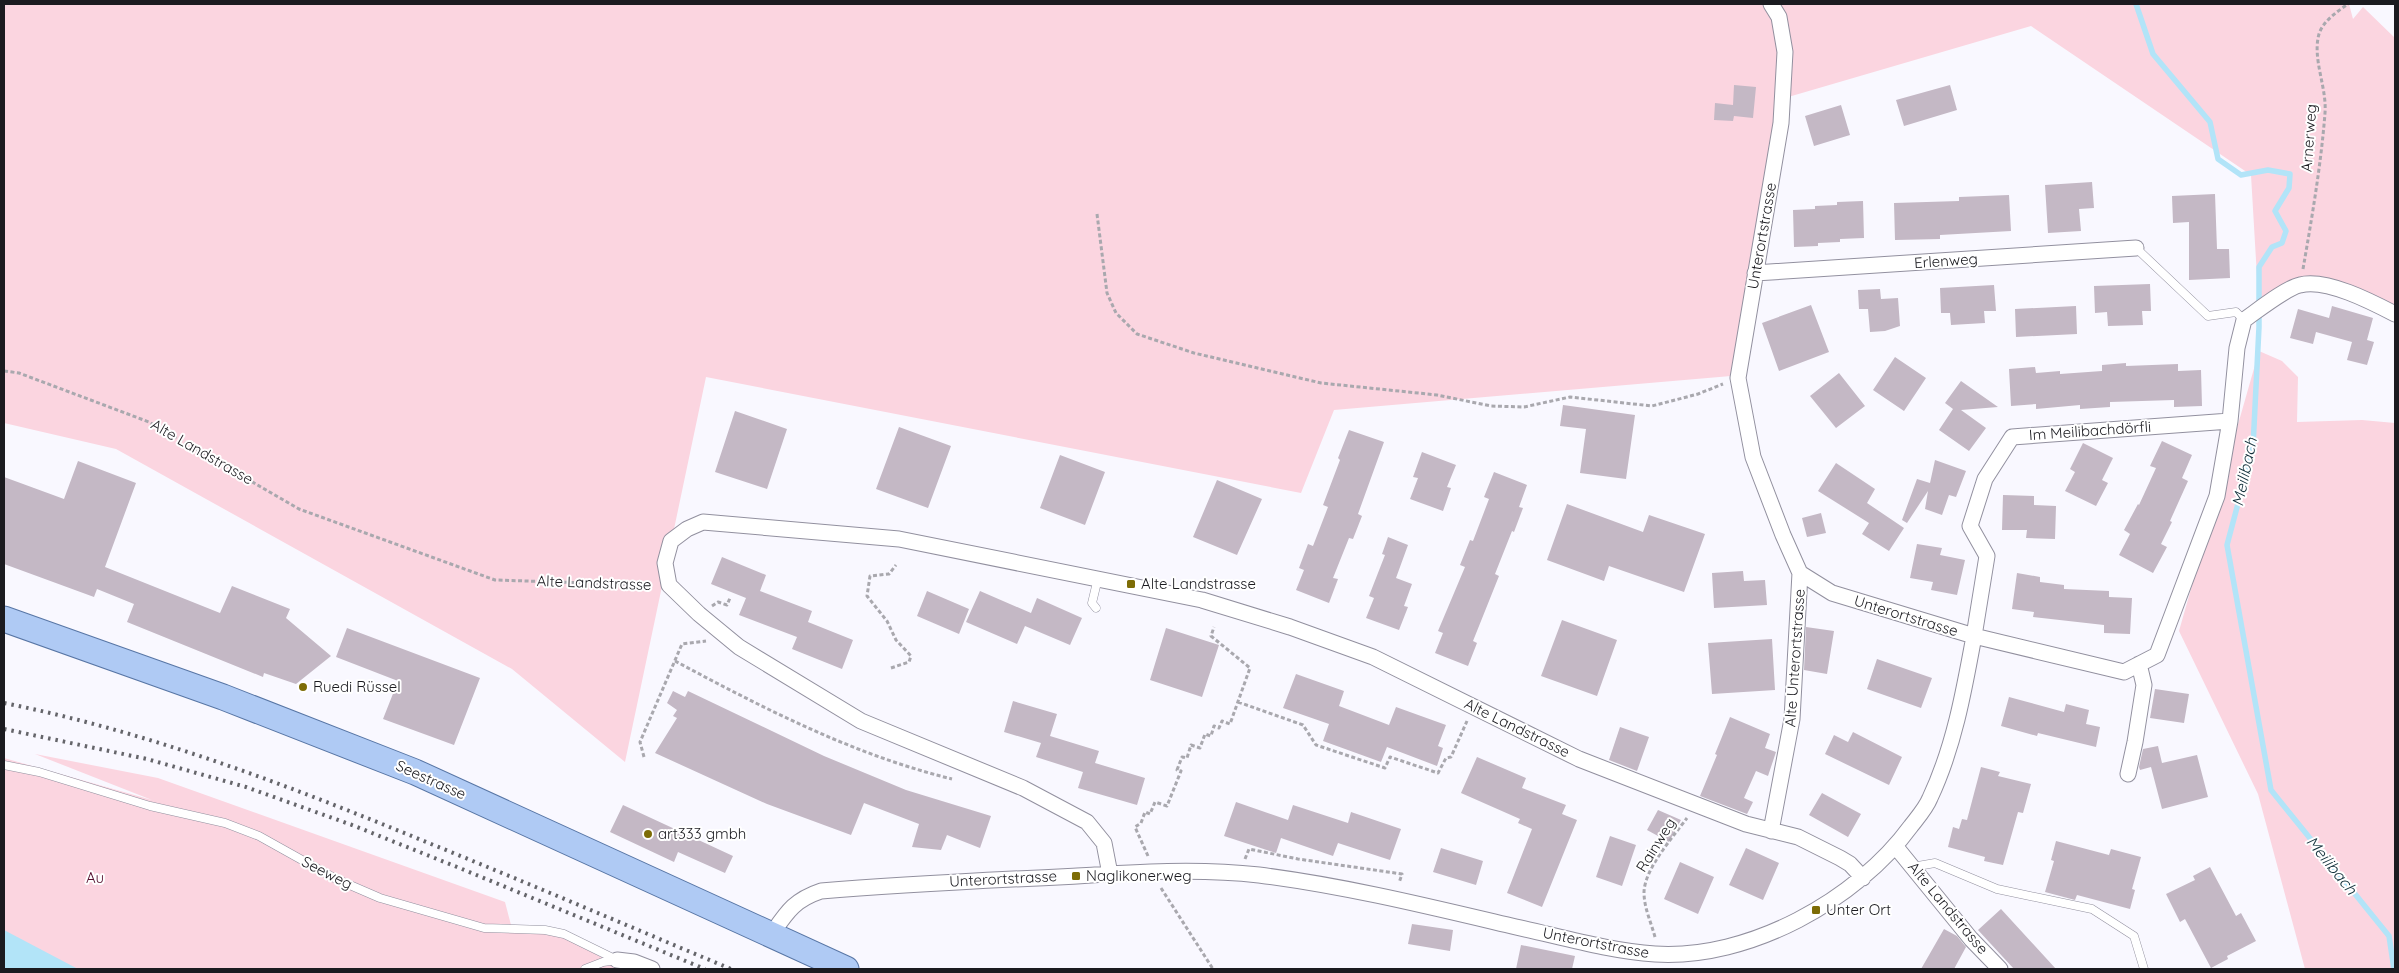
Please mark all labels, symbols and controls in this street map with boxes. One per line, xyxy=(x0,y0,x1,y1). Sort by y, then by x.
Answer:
street label: Arnerweg xyxy=(2297,103,2320,173)
street label: Unterortstrasse xyxy=(1743,181,1780,291)
street label: Erlenweg xyxy=(1913,249,1978,272)
street label: Alte Landstrasse xyxy=(148,415,257,489)
street label: Im Meilibachdörfli xyxy=(2028,417,2152,444)
water label: Meilibach xyxy=(2227,435,2261,508)
street label: Alte Landstrasse xyxy=(536,571,652,594)
place label: Alte Landstrasse xyxy=(1141,574,1256,593)
marker: Alte Landstrasse xyxy=(1125,578,1137,590)
street label: Alte Unterortstrasse xyxy=(1780,588,1809,728)
street label: Unterortstrasse xyxy=(1852,591,1961,640)
place label: Ruedi Rüssel xyxy=(313,677,401,696)
marker: Ruedi Rüssel xyxy=(297,681,309,693)
street label: Alte Landstrasse xyxy=(1461,694,1573,761)
street label: Seestrasse xyxy=(393,756,469,803)
street label: Rainweg xyxy=(1632,814,1680,875)
place label: art333 gmbh xyxy=(658,824,746,843)
marker: art333 gmbh xyxy=(642,828,654,840)
water label: Meilibach xyxy=(2302,832,2362,899)
street label: Seeweg xyxy=(299,852,356,893)
street label: Alte Landstrasse xyxy=(1904,858,1993,958)
street label: Unterortstrasse xyxy=(949,866,1057,891)
place label: Naglikonerweg xyxy=(1086,866,1192,885)
park label: Au xyxy=(86,868,104,887)
marker: Naglikonerweg xyxy=(1070,870,1082,882)
place label: Unter Ort xyxy=(1826,900,1891,919)
marker: Unter Ort xyxy=(1810,904,1822,916)
street label: Unterortstrasse xyxy=(1541,923,1651,962)

